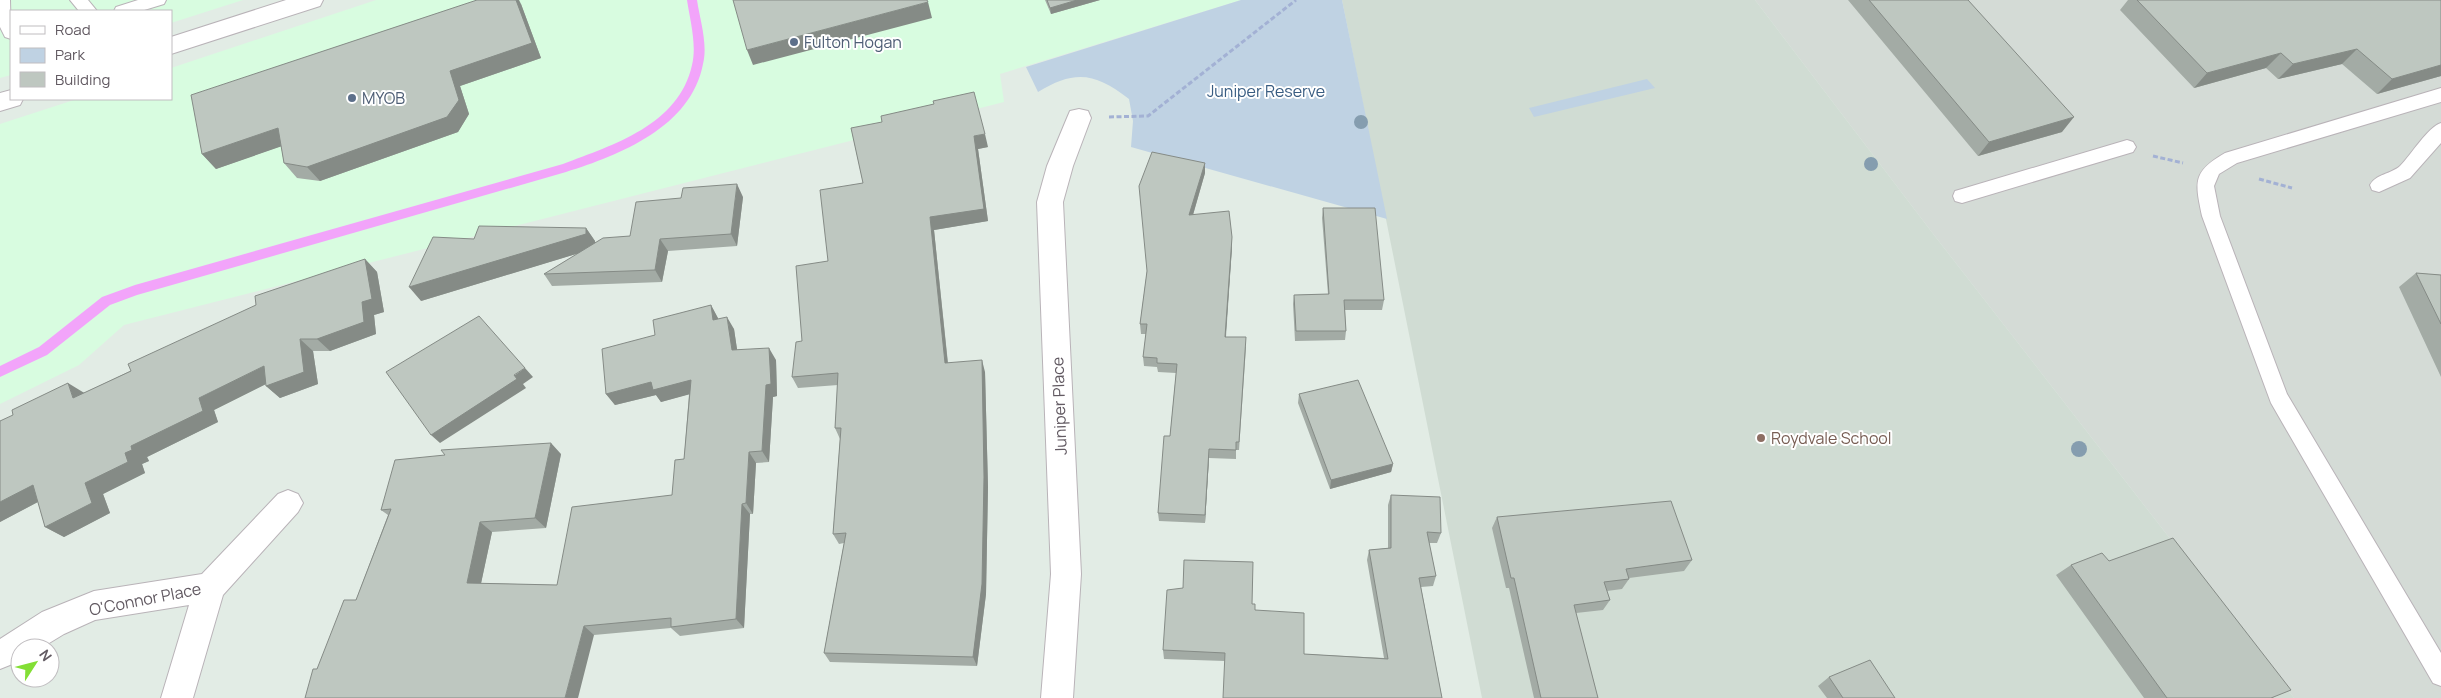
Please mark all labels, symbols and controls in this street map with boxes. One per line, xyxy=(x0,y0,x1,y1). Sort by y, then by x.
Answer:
legend xyxy=(10,10,172,100)
text: Road xyxy=(55,19,91,40)
place label: Fulton Hogan xyxy=(804,31,902,53)
marker: Fulton Hogan xyxy=(788,36,800,48)
text: Park xyxy=(55,44,85,65)
text: Building xyxy=(55,69,110,90)
park label: Juniper Reserve xyxy=(1207,80,1325,102)
place label: MYOB xyxy=(362,87,405,109)
marker: MYOB xyxy=(346,92,358,104)
street label: Juniper Place xyxy=(1046,357,1072,455)
place label: Roydvale School xyxy=(1771,427,1892,449)
marker: Roydvale School xyxy=(1755,432,1767,444)
street label: O'Connor Place xyxy=(87,577,203,621)
north arrow xyxy=(10,638,60,688)
text: N xyxy=(35,645,57,665)

